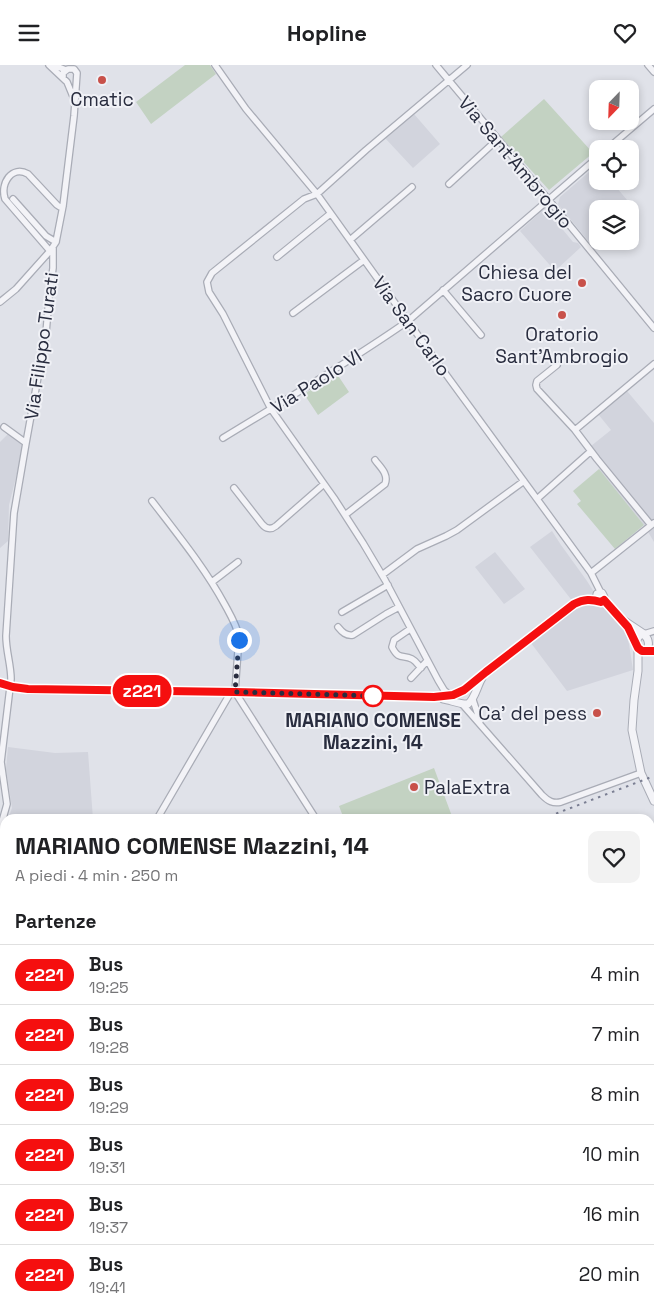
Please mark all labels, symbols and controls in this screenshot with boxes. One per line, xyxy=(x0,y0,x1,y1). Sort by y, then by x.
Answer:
icon: menu xyxy=(15,19,43,47)
text: Hopline xyxy=(287,19,367,47)
icon: heart xyxy=(611,19,639,47)
marker: Cmatic xyxy=(96,74,108,86)
north arrow xyxy=(589,80,639,130)
map controls xyxy=(589,80,639,250)
place label: Cmatic xyxy=(70,87,134,112)
street label: Via Sant'Ambrogio xyxy=(453,91,578,234)
button: locate xyxy=(589,140,639,190)
button: layers xyxy=(589,200,639,250)
place label: Chiesa del Sacro Cuore xyxy=(461,260,572,307)
street label: Via Filippo Turati xyxy=(19,271,64,422)
street label: Via San Carlo xyxy=(367,271,456,381)
marker: Chiesa del Sacro Cuore xyxy=(576,277,588,289)
marker: Oratorio Sant'Ambrogio xyxy=(556,309,568,321)
place label: Oratorio Sant'Ambrogio xyxy=(495,322,629,369)
street label: Via Paolo VI xyxy=(266,343,367,419)
your location xyxy=(227,628,252,653)
line badge: z221 xyxy=(107,675,177,707)
text: z221 xyxy=(123,679,161,702)
marker: MARIANO COMENSE Mazzini, 14 xyxy=(362,685,384,707)
place label: Ca' del pess xyxy=(478,701,587,726)
marker: Ca' del pess xyxy=(591,707,603,719)
place label: MARIANO COMENSE Mazzini, 14 xyxy=(285,708,461,755)
place label: PalaExtra xyxy=(424,775,510,800)
marker: PalaExtra xyxy=(408,781,420,793)
text: MARIANO COMENSE Mazzini, 14 xyxy=(15,830,369,861)
button: heart xyxy=(588,831,640,883)
text: A piedi · 4 min · 250 m xyxy=(15,865,178,886)
text: Partenze xyxy=(15,909,96,934)
text: Bus xyxy=(89,952,123,977)
text: 4 min xyxy=(591,962,640,987)
text: z221 xyxy=(25,963,64,986)
text: 19:25 xyxy=(89,977,129,998)
text: Bus xyxy=(89,1012,123,1037)
text: 7 min xyxy=(592,1022,640,1047)
text: z221 xyxy=(25,1023,64,1046)
text: 19:28 xyxy=(89,1037,129,1058)
text: Bus xyxy=(89,1072,123,1097)
text: 8 min xyxy=(591,1082,640,1107)
text: z221 xyxy=(25,1083,64,1106)
text: 19:29 xyxy=(89,1097,129,1118)
text: Bus xyxy=(89,1132,123,1157)
text: 10 min xyxy=(582,1142,640,1167)
text: z221 xyxy=(25,1143,64,1166)
text: 19:31 xyxy=(89,1157,126,1178)
text: Bus xyxy=(89,1192,123,1217)
text: 16 min xyxy=(583,1202,640,1227)
text: z221 xyxy=(25,1203,64,1226)
text: 19:37 xyxy=(89,1217,128,1238)
text: Bus xyxy=(89,1252,123,1277)
text: 20 min xyxy=(579,1262,640,1287)
text: z221 xyxy=(25,1263,64,1286)
text: 19:41 xyxy=(89,1277,126,1298)

